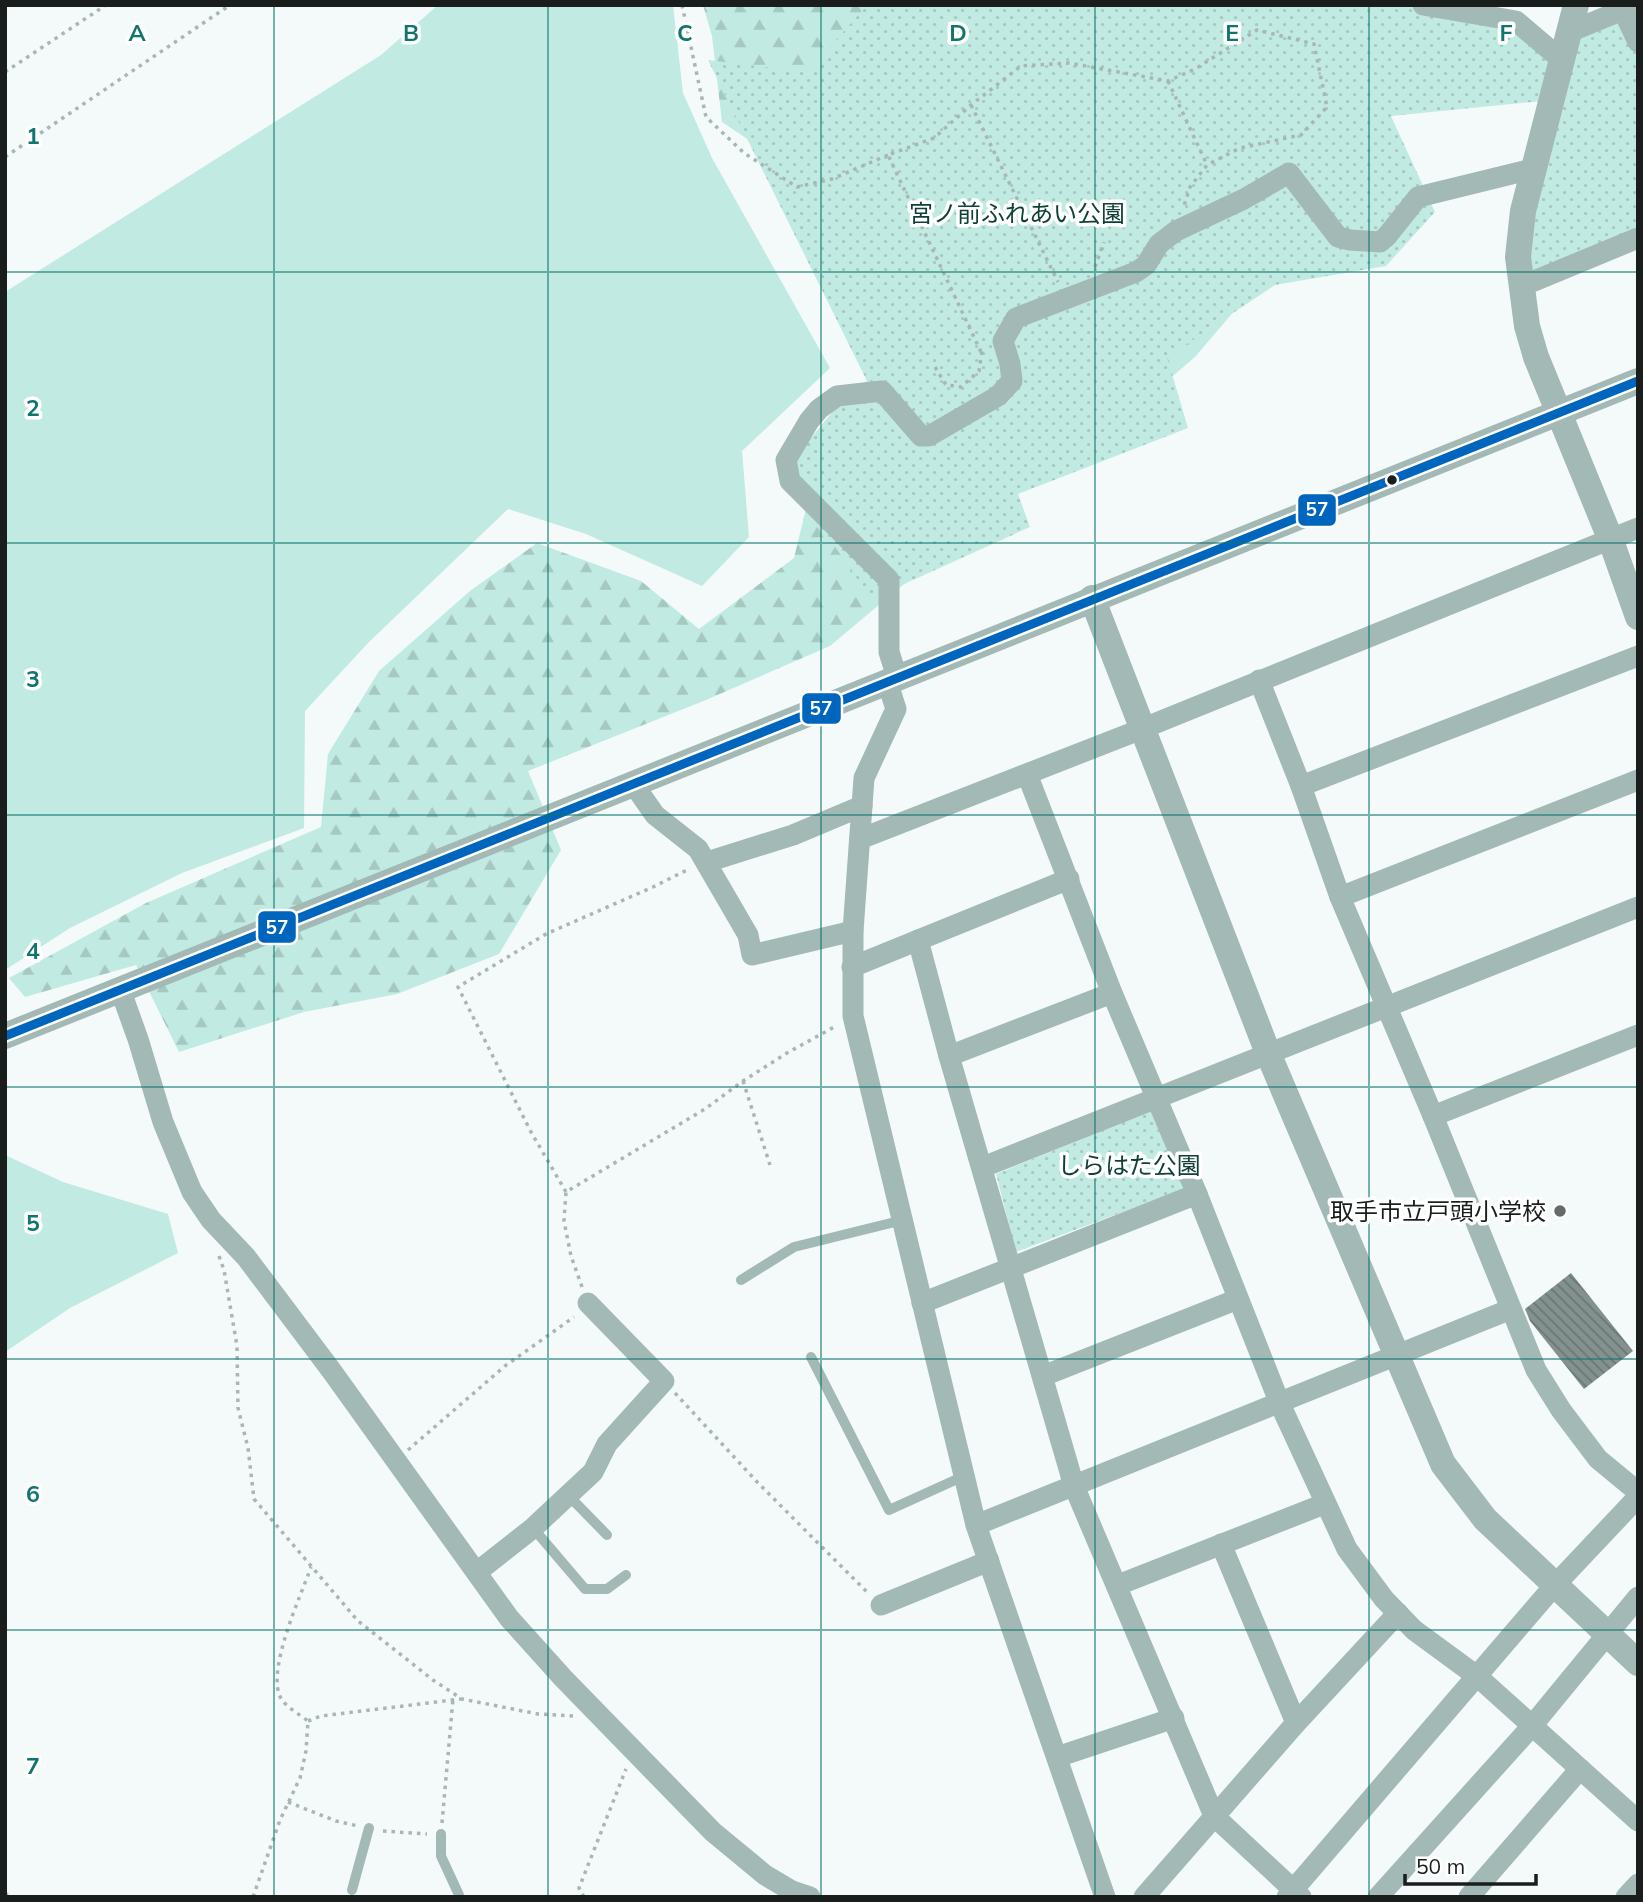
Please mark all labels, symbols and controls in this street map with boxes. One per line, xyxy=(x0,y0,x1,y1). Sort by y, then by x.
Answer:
text: A xyxy=(128,18,146,47)
text: B xyxy=(403,18,419,47)
text: C xyxy=(677,18,693,47)
text: D xyxy=(949,18,967,47)
text: E xyxy=(1225,18,1239,47)
text: F xyxy=(1499,18,1513,47)
text: 1 xyxy=(26,121,40,150)
park label: 宮ノ前ふれあい公園 xyxy=(909,198,1125,228)
text: 2 xyxy=(26,393,40,422)
unlabelled marker xyxy=(1385,473,1399,487)
line badge: 57 xyxy=(1297,493,1337,527)
text: 57 xyxy=(1306,497,1328,521)
text: 3 xyxy=(26,664,40,693)
line badge: 57 xyxy=(801,692,842,725)
text: 57 xyxy=(810,696,832,720)
line badge: 57 xyxy=(257,910,297,944)
text: 57 xyxy=(266,915,288,939)
text: 4 xyxy=(26,936,40,965)
park label: しらはた公園 xyxy=(1057,1150,1201,1180)
place label: 取手市立戸頭小学校 xyxy=(1330,1196,1546,1226)
marker: 取手市立戸頭小学校 xyxy=(1552,1203,1568,1219)
text: 5 xyxy=(26,1208,40,1237)
text: 6 xyxy=(26,1479,40,1508)
text: 7 xyxy=(26,1751,40,1780)
scale bar xyxy=(1405,1842,1536,1886)
text: 50 m xyxy=(1416,1853,1465,1879)

